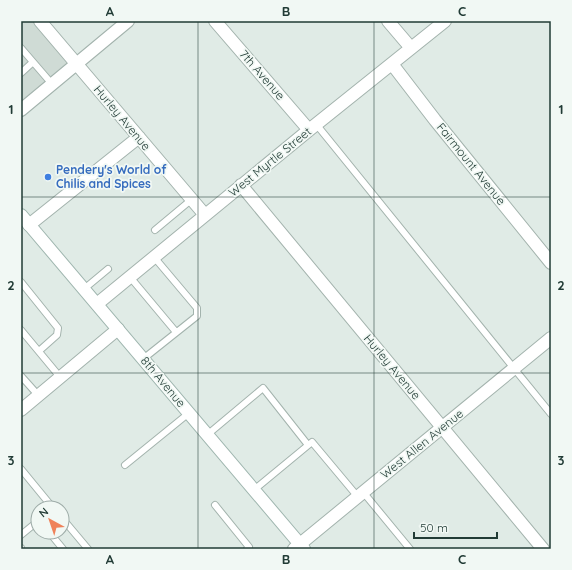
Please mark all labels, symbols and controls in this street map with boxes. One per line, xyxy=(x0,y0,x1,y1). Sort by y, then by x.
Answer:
text: A xyxy=(106,3,115,19)
text: B xyxy=(282,3,290,19)
text: C xyxy=(458,3,466,19)
street label: 7th Avenue xyxy=(237,47,288,103)
street label: Hurley Avenue xyxy=(91,82,154,154)
text: 1 xyxy=(8,101,14,117)
text: 1 xyxy=(558,101,564,117)
street label: Fairmount Avenue xyxy=(434,120,509,208)
street label: West Myrtle Street xyxy=(225,124,314,200)
place label: Pendery's World of Chilis and Spices xyxy=(56,162,167,191)
marker: Pendery's World of Chilis and Spices xyxy=(43,172,53,182)
text: 2 xyxy=(7,277,15,293)
text: 2 xyxy=(557,277,565,293)
street label: Hurley Avenue xyxy=(361,331,424,403)
street label: 8th Avenue xyxy=(138,353,189,410)
street label: West Allen Avenue xyxy=(377,405,466,482)
text: 3 xyxy=(8,452,15,468)
text: 3 xyxy=(558,452,565,468)
north arrow xyxy=(30,500,70,540)
text: N xyxy=(36,504,51,520)
scale bar xyxy=(414,514,497,540)
text: 50 m xyxy=(420,520,448,535)
text: A xyxy=(106,551,115,567)
text: B xyxy=(282,551,290,567)
text: C xyxy=(458,551,466,567)

